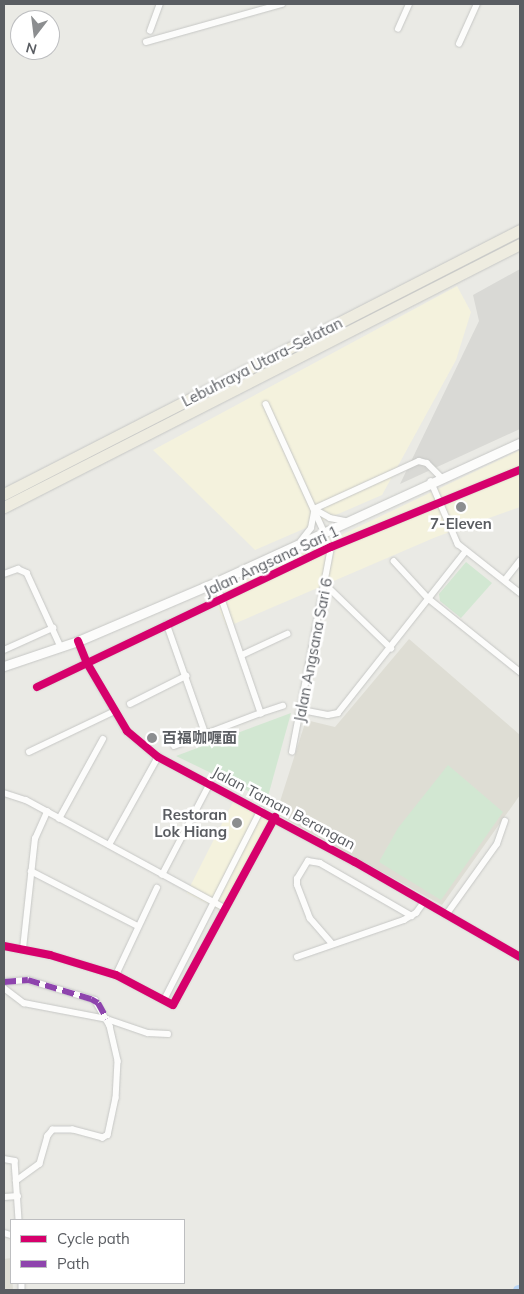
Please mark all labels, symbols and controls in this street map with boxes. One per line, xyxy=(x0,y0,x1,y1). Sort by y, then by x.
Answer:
north arrow xyxy=(10,10,60,60)
text: N xyxy=(24,38,39,59)
street label: Lebuhraya Utara–Selatan xyxy=(179,314,345,410)
marker: 7-Eleven xyxy=(455,501,467,513)
place label: 7-Eleven xyxy=(430,515,492,533)
street label: Jalan Angsana Sari 1 xyxy=(201,522,341,600)
street label: Jalan Angsana Sari 6 xyxy=(290,576,336,724)
place label: 百福咖喱面 xyxy=(162,729,237,747)
marker: 百福咖喱面 xyxy=(146,732,158,744)
street label: Jalan Taman Berangan xyxy=(209,763,359,853)
place label: Restoran Lok Hiang xyxy=(154,805,227,840)
marker: Restoran Lok Hiang xyxy=(231,817,243,829)
legend xyxy=(10,1219,185,1284)
text: Cycle path xyxy=(57,1229,130,1248)
text: Path xyxy=(57,1254,89,1273)

